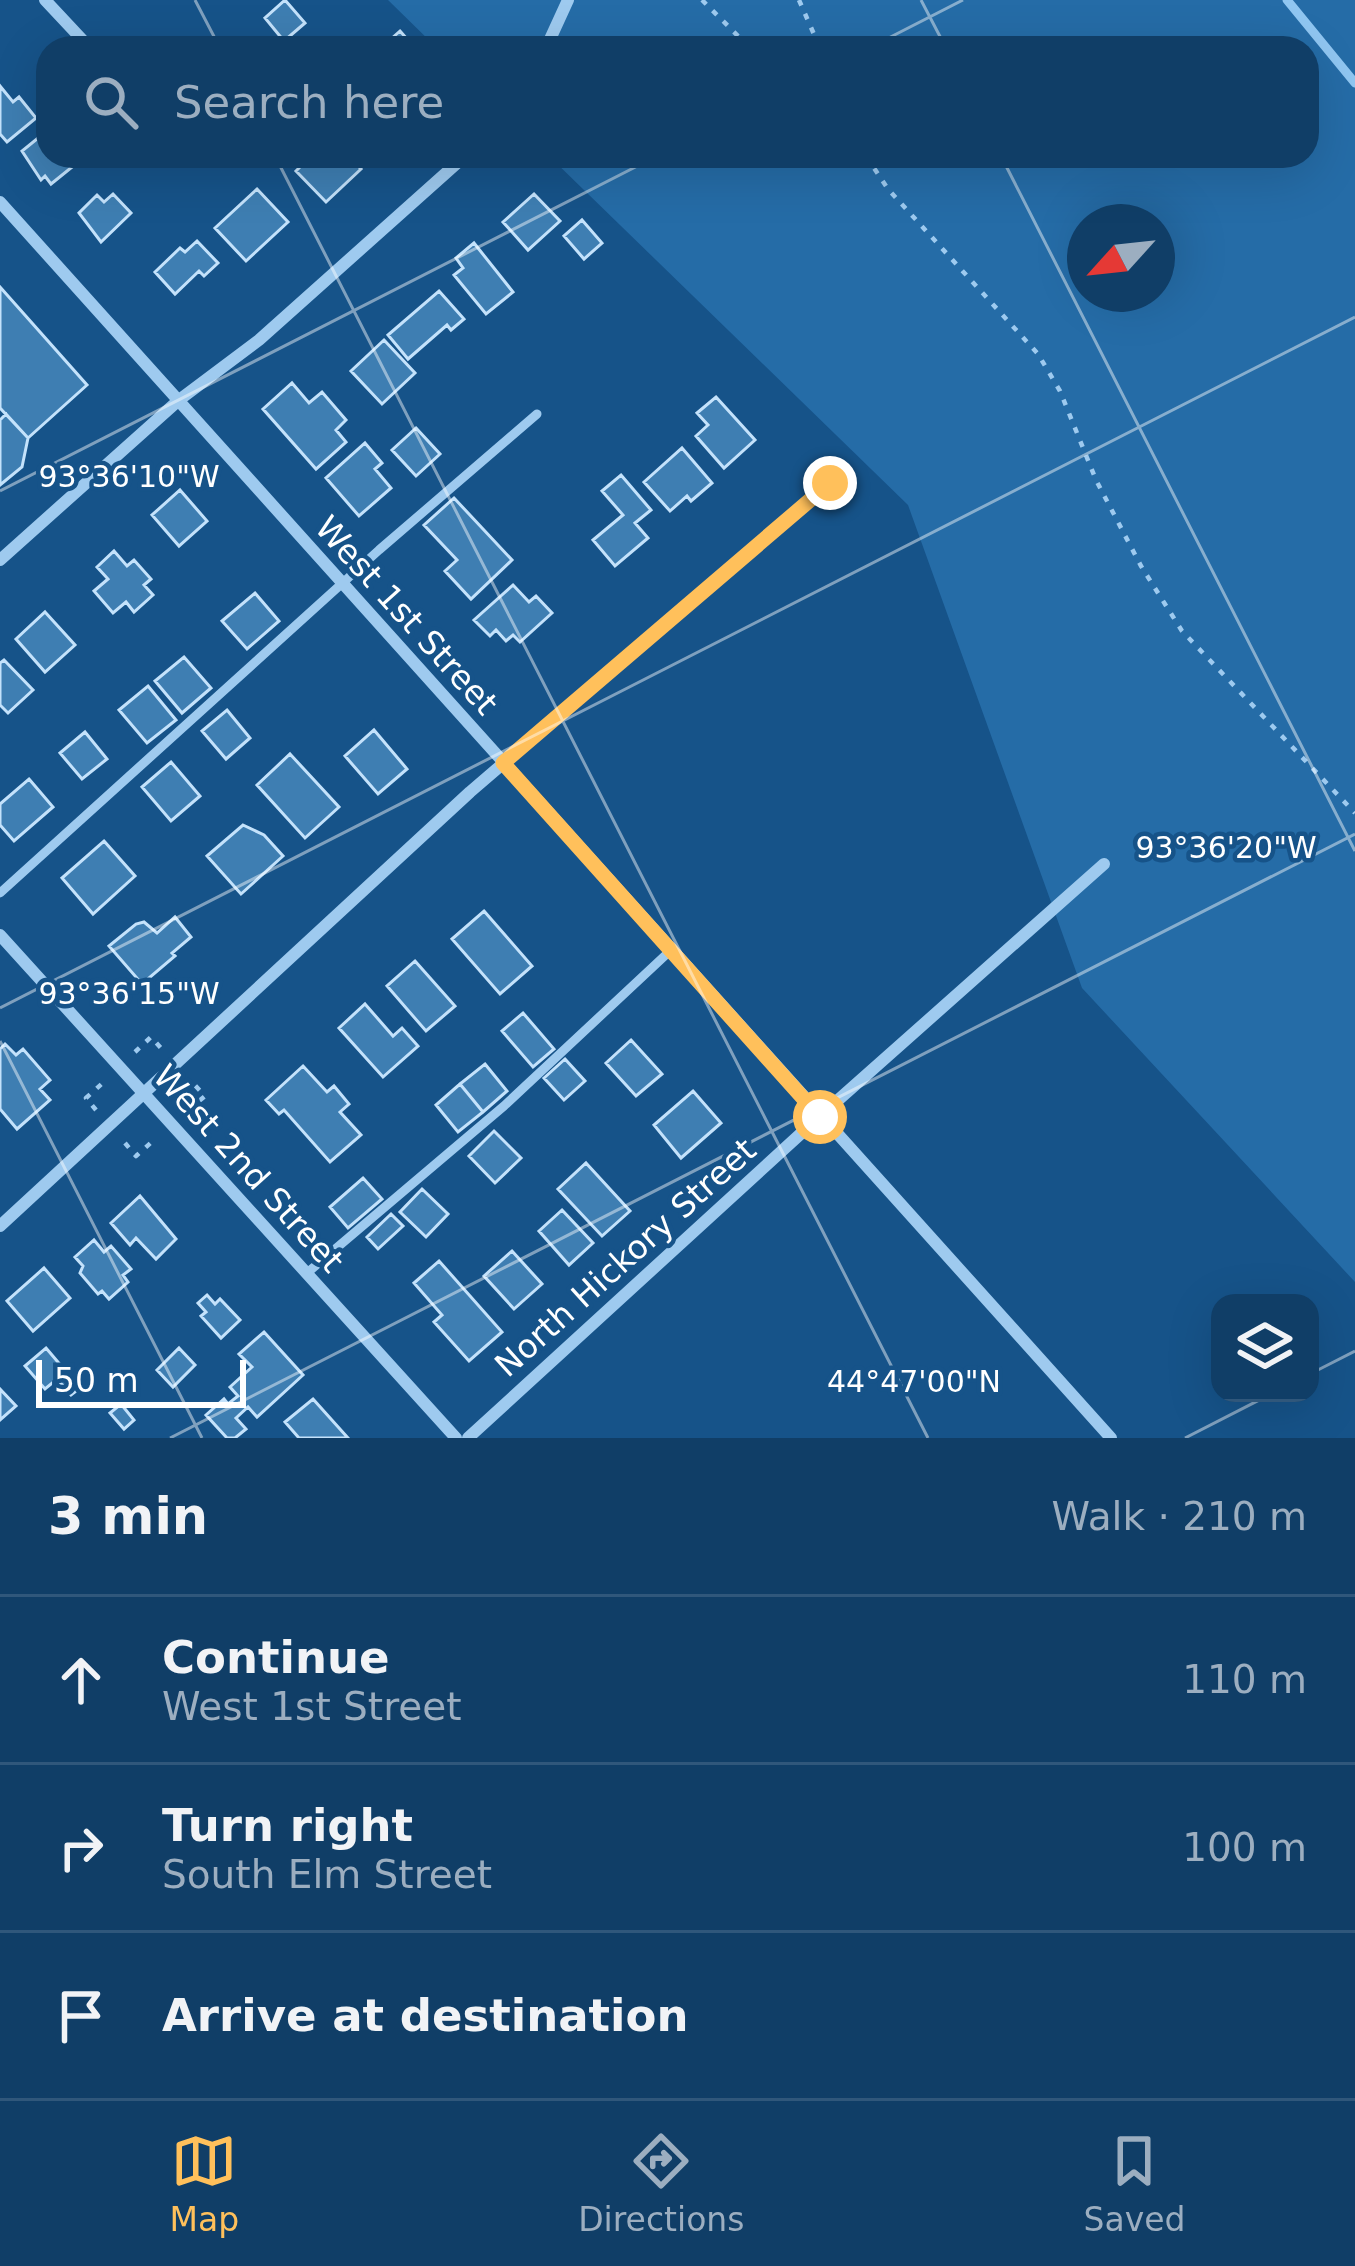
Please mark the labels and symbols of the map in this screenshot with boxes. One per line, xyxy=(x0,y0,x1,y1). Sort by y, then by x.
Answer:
north arrow xyxy=(1067,204,1175,312)
route end xyxy=(803,456,857,510)
text: 93°36'10"W xyxy=(38,459,220,494)
street label: West 1st Street xyxy=(307,508,506,723)
text: 93°36'20"W xyxy=(1135,830,1317,865)
text: 93°36'15"W xyxy=(38,976,220,1011)
street label: West 2nd Street xyxy=(145,1057,352,1280)
route start xyxy=(793,1090,847,1144)
street label: North Hickory Street xyxy=(487,1130,764,1385)
scale bar xyxy=(36,1354,246,1407)
text: 44°47'00"N xyxy=(827,1364,1001,1399)

